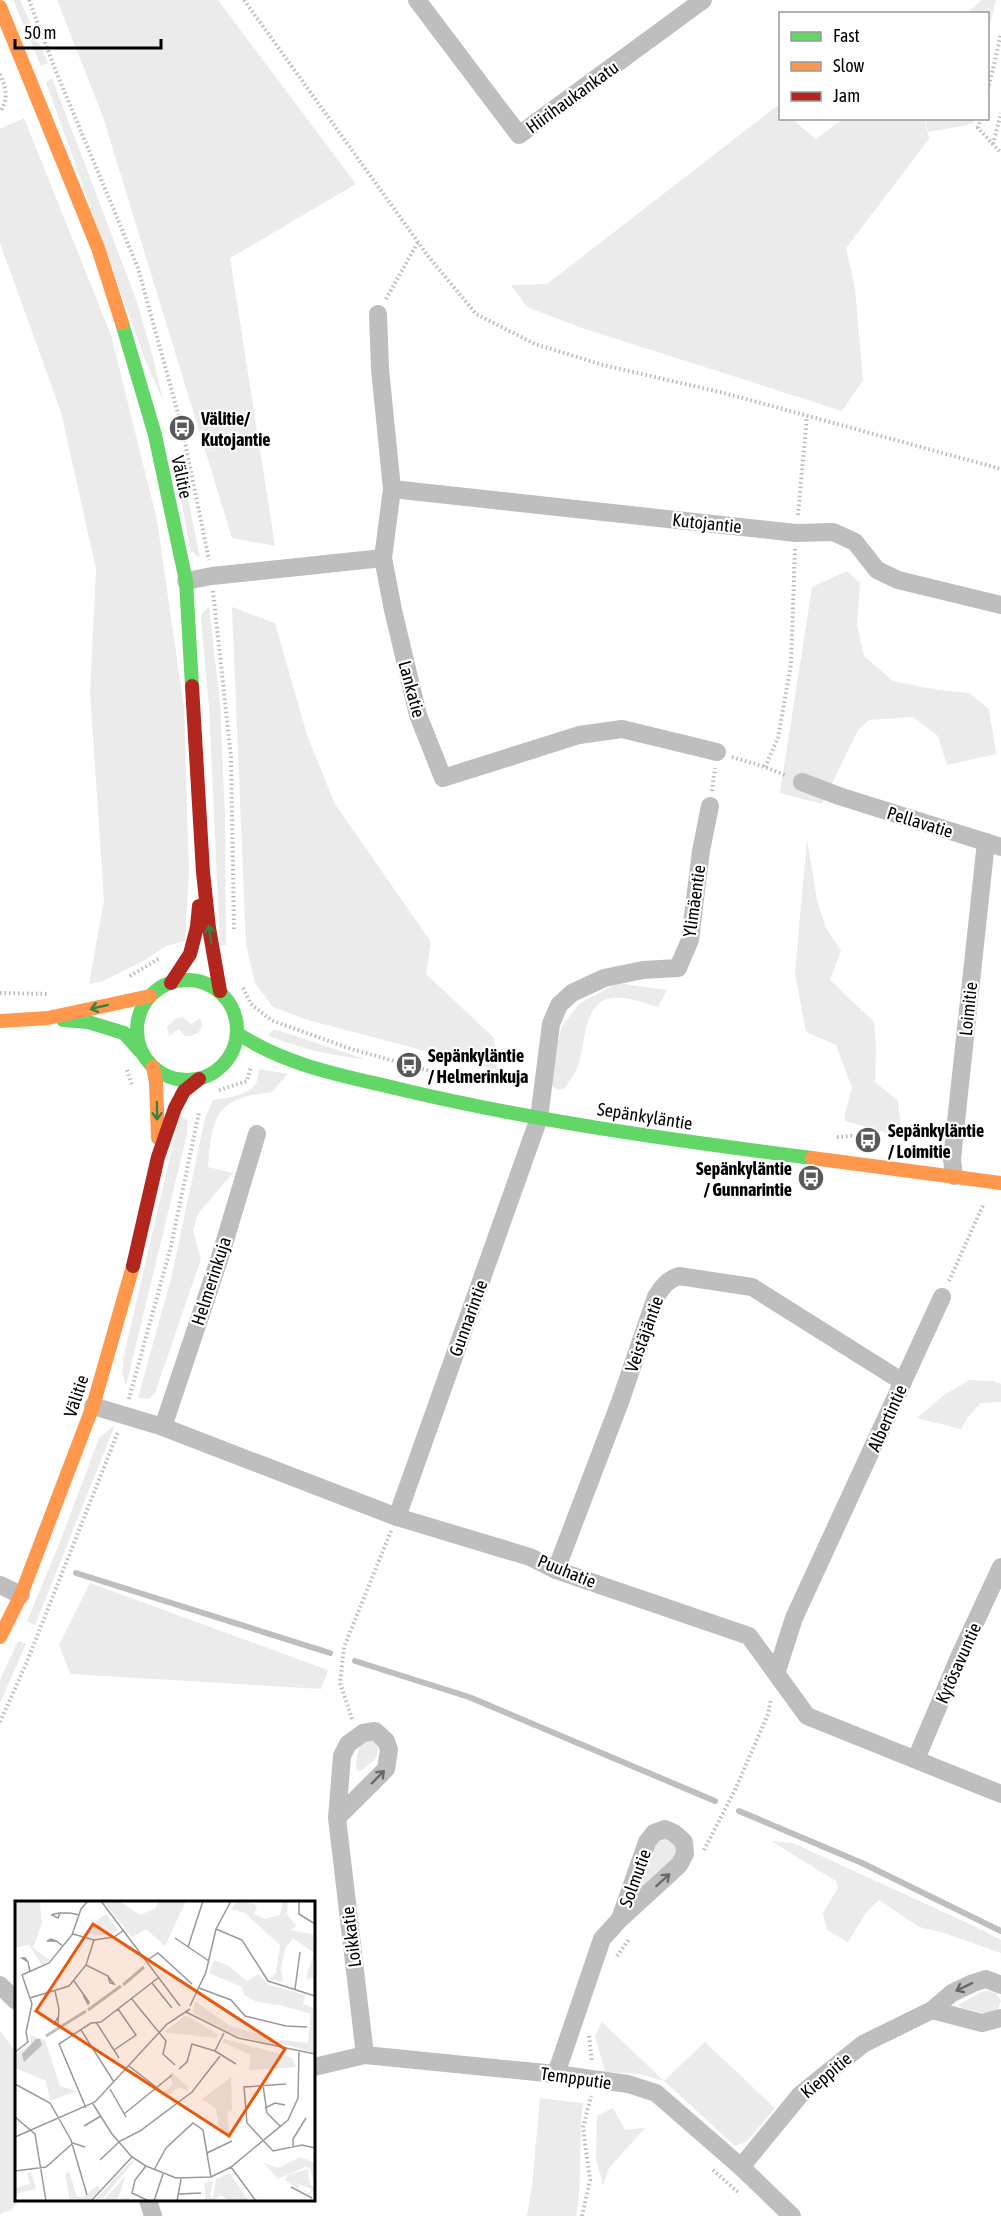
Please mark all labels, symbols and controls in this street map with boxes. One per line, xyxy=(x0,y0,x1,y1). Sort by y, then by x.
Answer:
scale bar xyxy=(15,12,160,50)
legend xyxy=(779,12,989,120)
text: 50 m xyxy=(24,22,56,43)
text: Fast xyxy=(833,25,860,46)
text: Slow xyxy=(833,55,864,76)
street label: Hiirihaukankatu xyxy=(522,56,622,138)
text: Jam xyxy=(833,85,860,106)
place label: Välitie/ Kutojantie xyxy=(200,408,271,450)
bus stop icon: Välitie/ Kutojantie xyxy=(167,413,197,443)
street label: Välitie xyxy=(167,454,197,500)
street label: Kutojantie xyxy=(671,509,743,537)
street label: Lankatie xyxy=(394,658,430,720)
street label: Pellavatie xyxy=(884,802,956,842)
street label: Ylimäentie xyxy=(679,864,709,938)
one-way arrow xyxy=(205,924,216,944)
street label: Loimitie xyxy=(955,981,981,1037)
one-way arrow xyxy=(90,1002,109,1013)
place label: Sepänkyläntie / Helmerinkuja xyxy=(428,1045,528,1087)
bus stop icon: Sepänkyläntie / Helmerinkuja xyxy=(394,1050,424,1080)
street label: Sepänkyläntie xyxy=(596,1098,694,1134)
one-way arrow xyxy=(151,1101,163,1121)
place label: Sepänkyläntie / Loimitie xyxy=(888,1120,984,1162)
bus stop icon: Sepänkyläntie / Loimitie xyxy=(853,1125,883,1155)
place label: Sepänkyläntie / Gunnarintie xyxy=(696,1158,792,1200)
bus stop icon: Sepänkyläntie / Gunnarintie xyxy=(796,1163,826,1193)
street label: Helmerinkuja xyxy=(187,1234,235,1328)
street label: Gunnarintie xyxy=(444,1277,492,1359)
street label: Veistäjäntie xyxy=(621,1293,667,1375)
street label: Välitie xyxy=(59,1372,93,1420)
street label: Albertintie xyxy=(863,1381,911,1455)
street label: Puuhatie xyxy=(535,1550,599,1592)
street label: Kytösavuntie xyxy=(931,1619,985,1707)
one-way arrow xyxy=(371,1769,385,1784)
street label: Solmutie xyxy=(615,1846,655,1910)
one-way arrow xyxy=(655,1873,670,1887)
inset map xyxy=(15,1901,315,2201)
street label: Loikkatie xyxy=(337,1905,365,1969)
one-way arrow xyxy=(955,1982,973,1993)
street label: Kieppitie xyxy=(796,2048,856,2102)
street label: Tempputie xyxy=(539,2063,613,2093)

